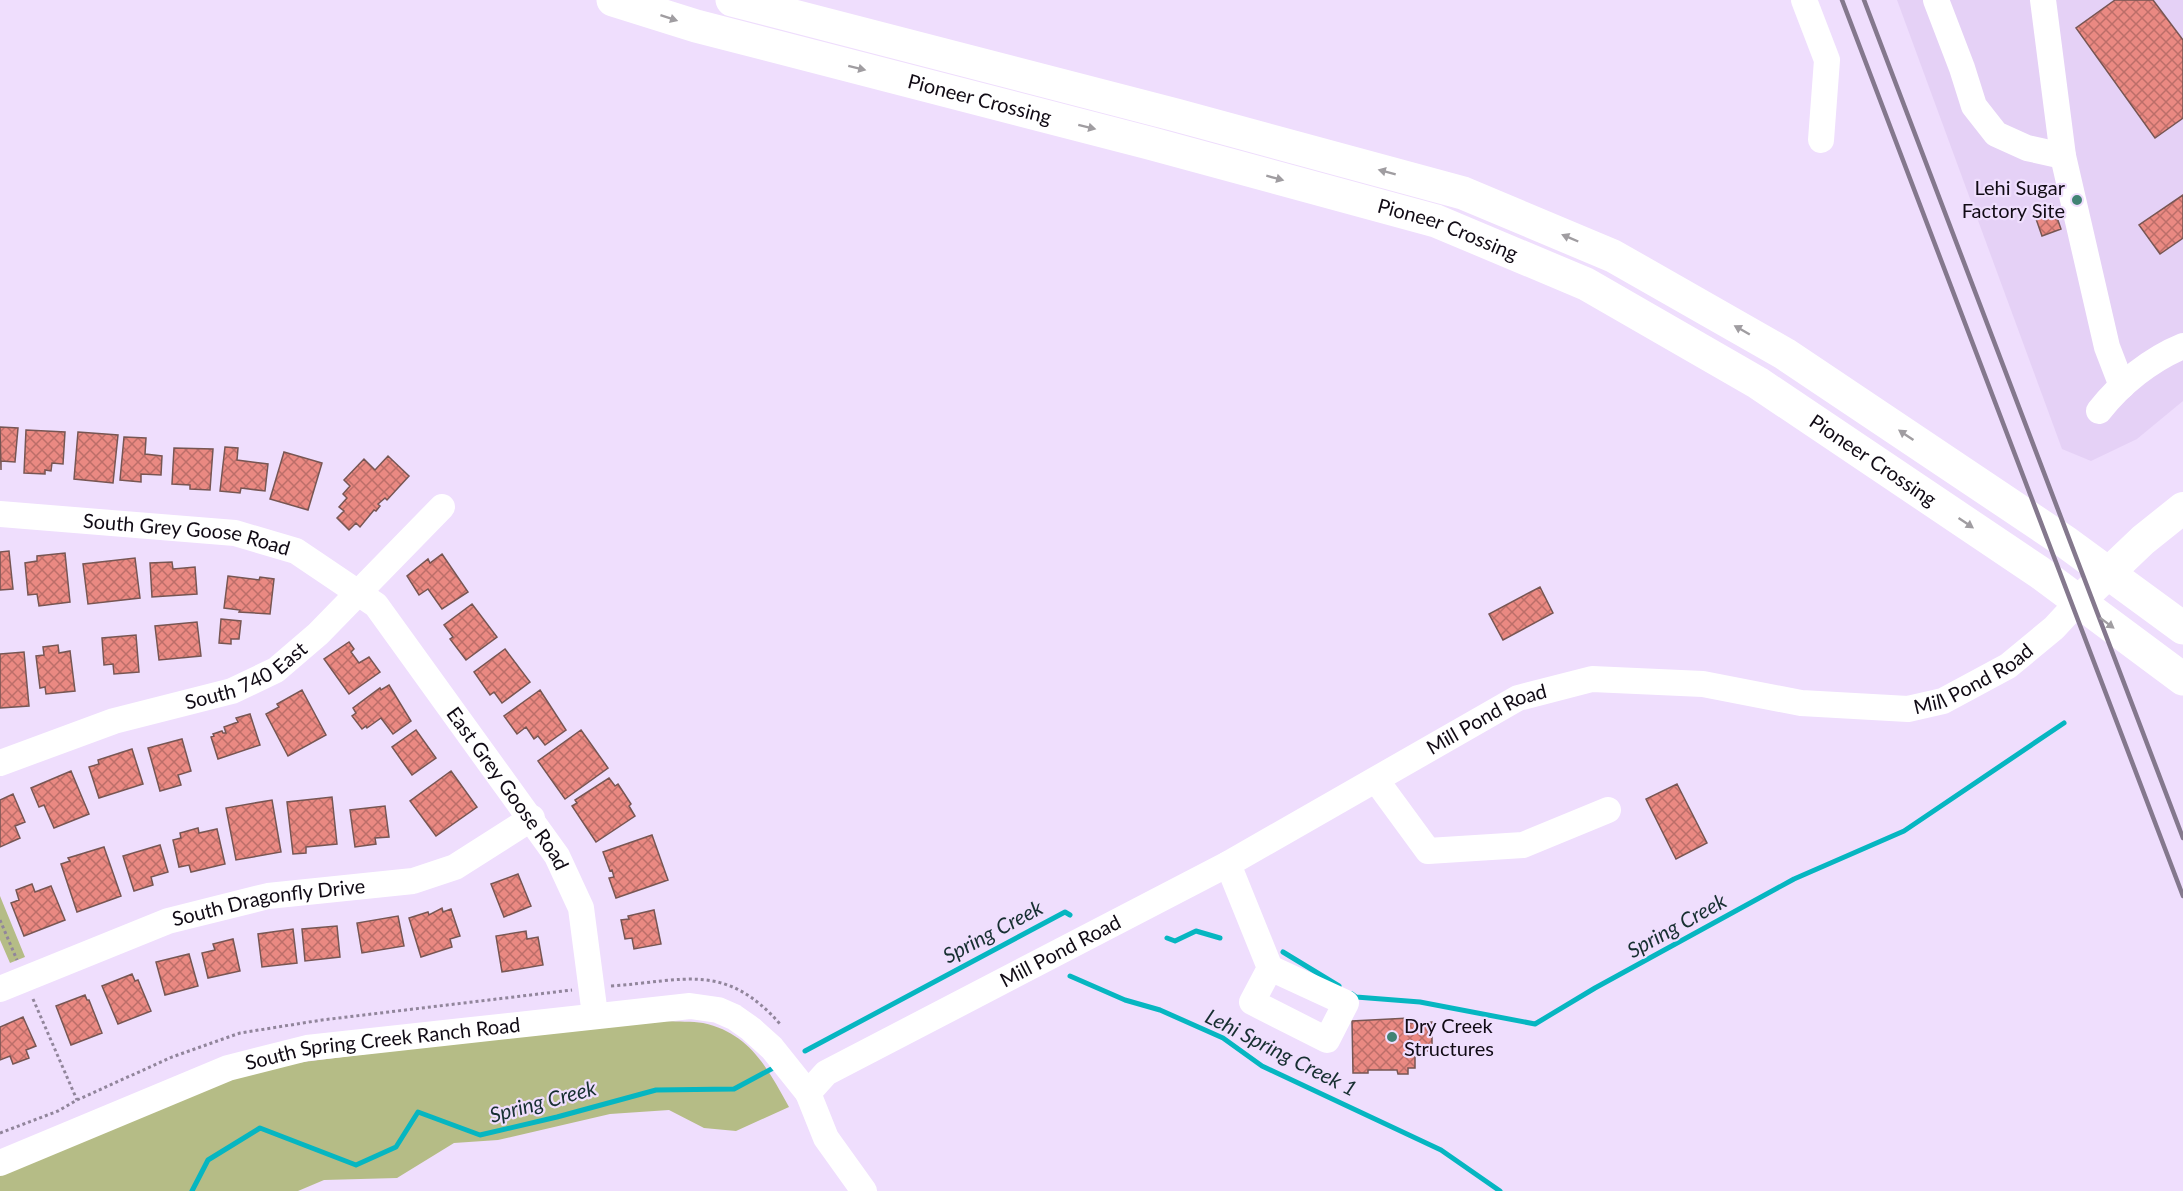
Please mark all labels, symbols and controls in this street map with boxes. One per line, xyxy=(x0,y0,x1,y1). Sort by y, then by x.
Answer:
one-way arrow xyxy=(660,13,678,23)
one-way arrow xyxy=(848,64,866,73)
street label: Pioneer Crossing xyxy=(905,68,1054,128)
one-way arrow xyxy=(1078,123,1096,133)
one-way arrow xyxy=(1378,167,1396,176)
one-way arrow xyxy=(1266,173,1284,183)
place label: Lehi Sugar Factory Site xyxy=(1962,175,2066,222)
street label: Pioneer Crossing xyxy=(1375,193,1522,265)
marker: Lehi Sugar Factory Site xyxy=(2070,193,2084,207)
one-way arrow xyxy=(1561,233,1579,243)
one-way arrow xyxy=(1733,325,1750,335)
street label: Pioneer Crossing xyxy=(1806,408,1942,511)
one-way arrow xyxy=(1898,430,1914,441)
street label: South Grey Goose Road xyxy=(82,508,293,560)
one-way arrow xyxy=(1957,517,1973,529)
one-way arrow xyxy=(2100,616,2115,628)
street label: South 740 East xyxy=(182,636,311,714)
street label: Mill Pond Road xyxy=(1911,638,2037,718)
street label: Mill Pond Road xyxy=(1422,678,1549,759)
street label: East Grey Goose Road xyxy=(442,702,575,873)
street label: South Dragonfly Drive xyxy=(170,873,366,931)
water label: Spring Creek xyxy=(1622,887,1731,962)
water label: Spring Creek xyxy=(938,893,1047,967)
street label: Mill Pond Road xyxy=(996,909,1124,992)
water label: Lehi Spring Creek 1 xyxy=(1202,1003,1362,1101)
street label: South Spring Creek Ranch Road xyxy=(242,1012,521,1074)
place label: Dry Creek Structures xyxy=(1404,1013,1494,1060)
marker: Dry Creek Structures xyxy=(1385,1030,1399,1044)
water label: Spring Creek xyxy=(486,1074,600,1127)

